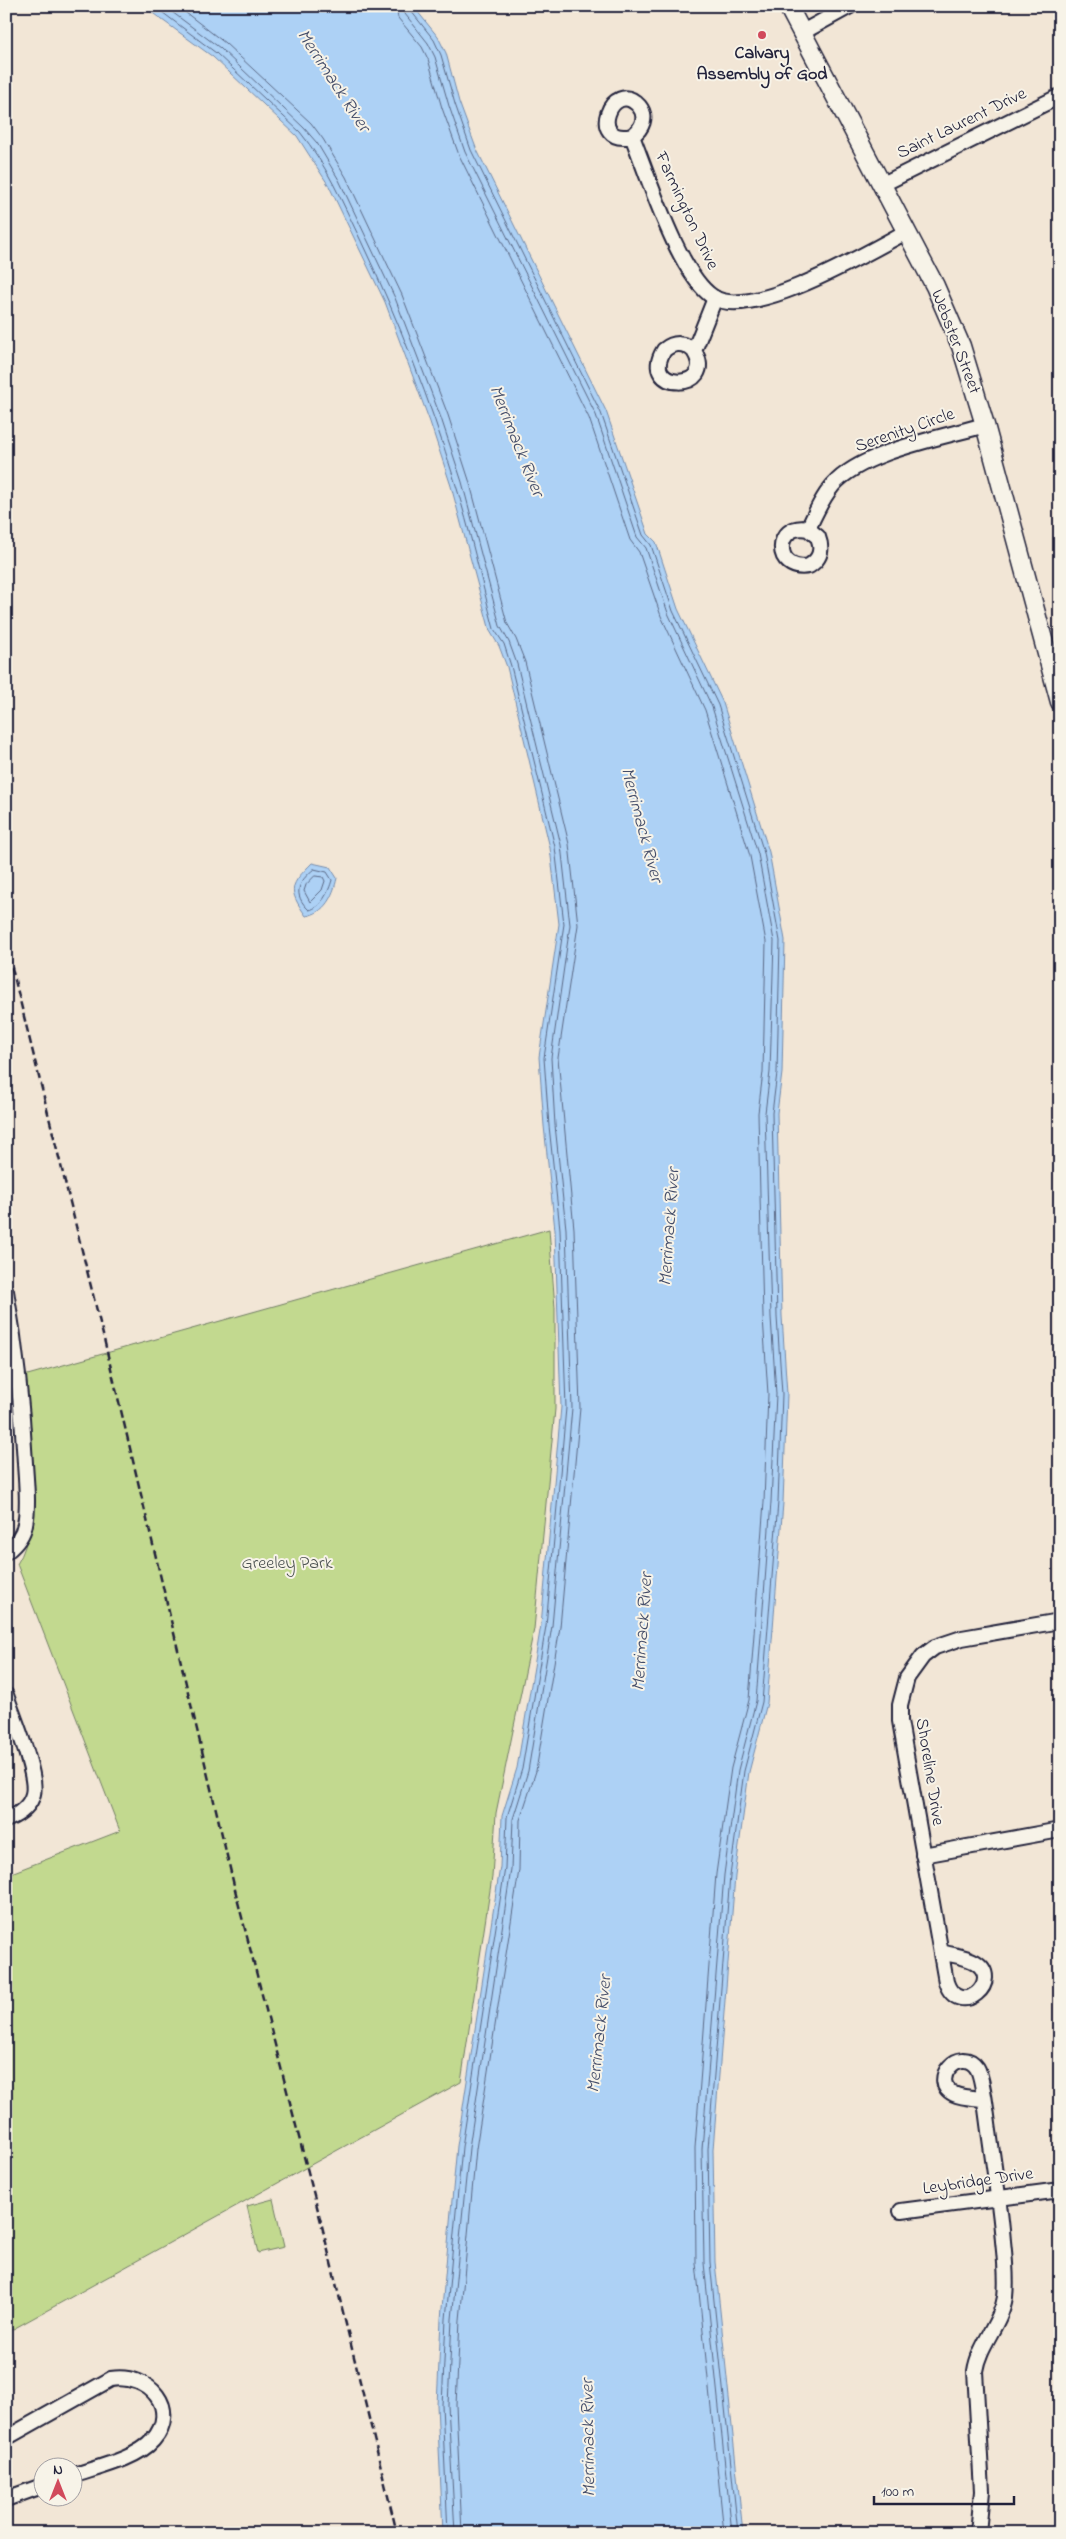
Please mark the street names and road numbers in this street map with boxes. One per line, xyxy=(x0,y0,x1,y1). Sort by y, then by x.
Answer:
street label: Saint Laurent Drive xyxy=(893,81,1032,167)
street label: Farmington Drive xyxy=(646,147,725,276)
street label: Webster Street xyxy=(923,286,987,398)
street label: Serenity Circle xyxy=(852,402,959,460)
street label: Shoreline Drive xyxy=(908,1716,950,1828)
street label: Leybridge Drive xyxy=(921,2161,1036,2204)

